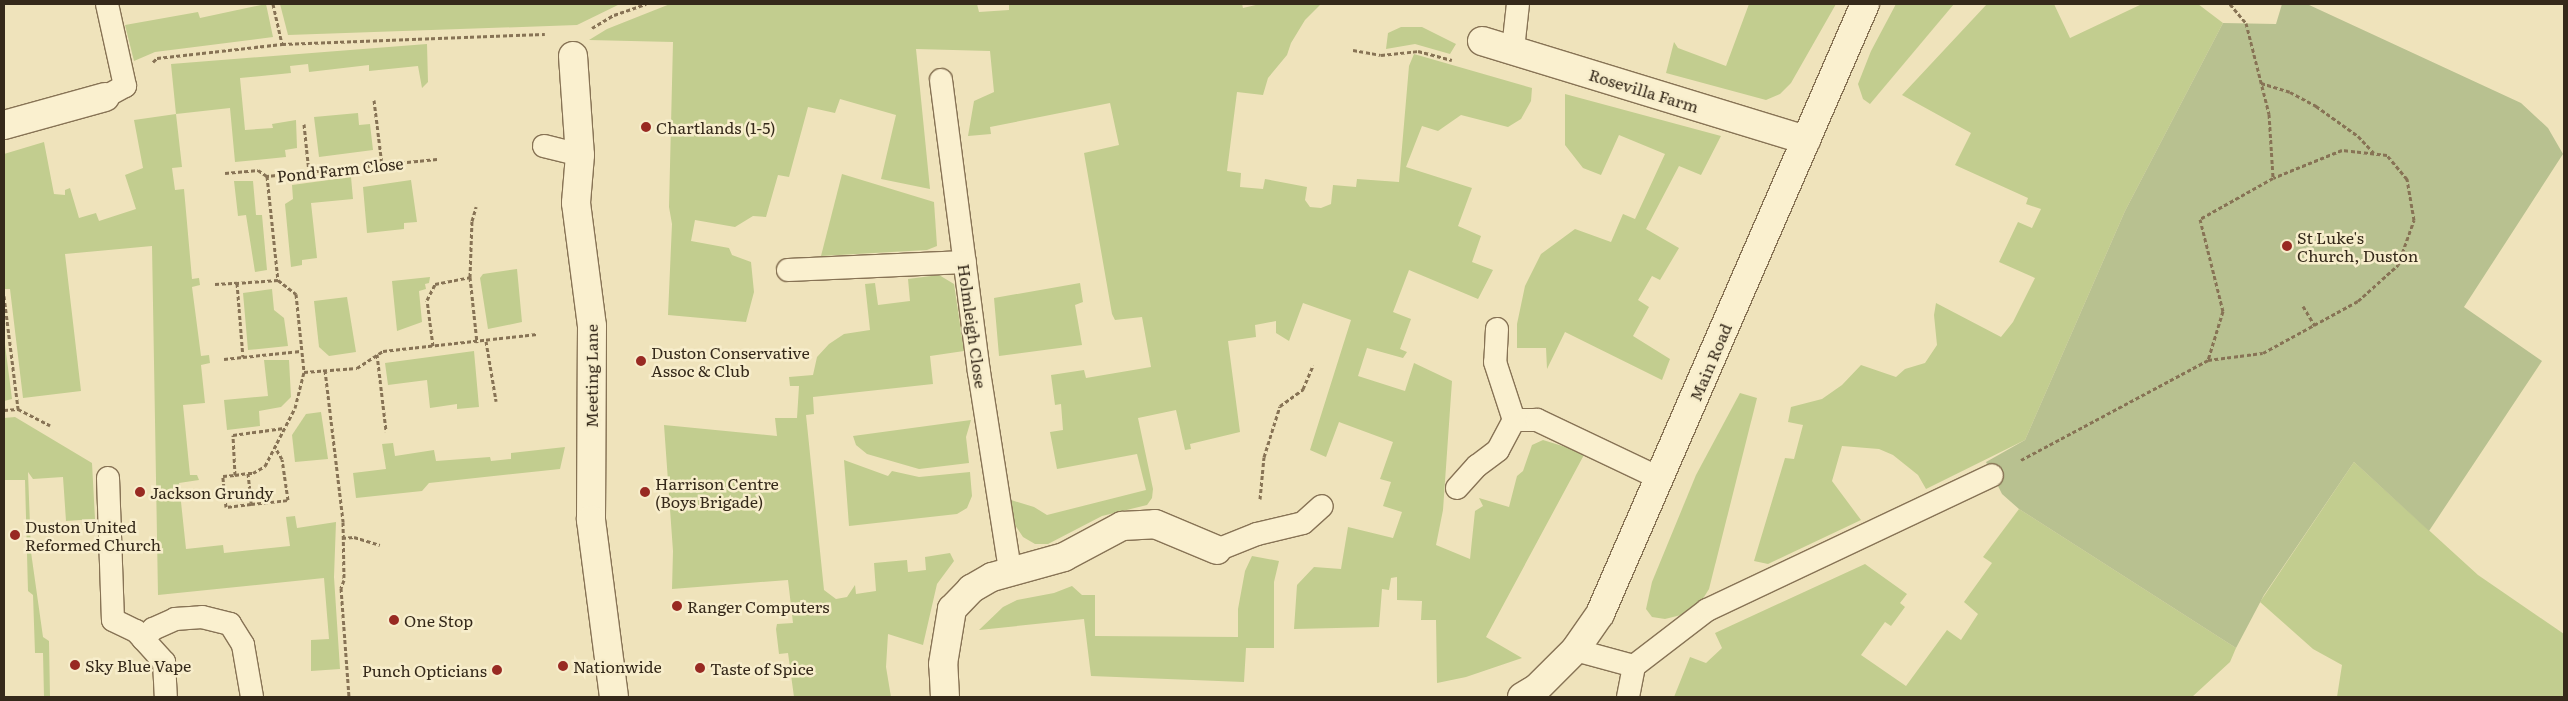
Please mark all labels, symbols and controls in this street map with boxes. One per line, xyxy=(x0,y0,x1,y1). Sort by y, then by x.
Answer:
street label: Rosevilla Farm xyxy=(1587,64,1701,116)
place label: Chartlands (1-5) xyxy=(656,117,776,137)
marker: Chartlands (1-5) xyxy=(640,121,652,133)
street label: Pond Farm Close xyxy=(276,153,404,185)
place label: St Luke's Church, Duston xyxy=(2297,227,2418,265)
marker: St Luke's Church, Duston xyxy=(2281,240,2293,252)
street label: Holmleigh Close xyxy=(955,263,991,389)
street label: Main Road xyxy=(1685,320,1735,404)
street label: Meeting Lane xyxy=(581,324,601,428)
place label: Duston Conservative Assoc & Club xyxy=(651,342,810,380)
marker: Duston Conservative Assoc & Club xyxy=(635,355,647,367)
place label: Harrison Centre (Boys Brigade) xyxy=(655,473,779,511)
place label: Jackson Grundy xyxy=(150,482,273,502)
marker: Jackson Grundy xyxy=(134,486,146,498)
marker: Harrison Centre (Boys Brigade) xyxy=(639,486,651,498)
place label: Duston United Reformed Church xyxy=(25,516,161,554)
marker: Duston United Reformed Church xyxy=(9,529,21,541)
place label: Ranger Computers xyxy=(687,596,829,616)
marker: Ranger Computers xyxy=(671,600,683,612)
place label: One Stop xyxy=(404,610,473,630)
marker: One Stop xyxy=(388,614,400,626)
place label: Sky Blue Vape xyxy=(85,655,191,675)
place label: Nationwide xyxy=(573,656,662,676)
place label: Taste of Spice xyxy=(710,658,814,678)
marker: Sky Blue Vape xyxy=(69,659,81,671)
place label: Punch Opticians xyxy=(362,660,487,680)
marker: Nationwide xyxy=(557,660,569,672)
marker: Taste of Spice xyxy=(694,662,706,674)
marker: Punch Opticians xyxy=(491,664,503,676)

